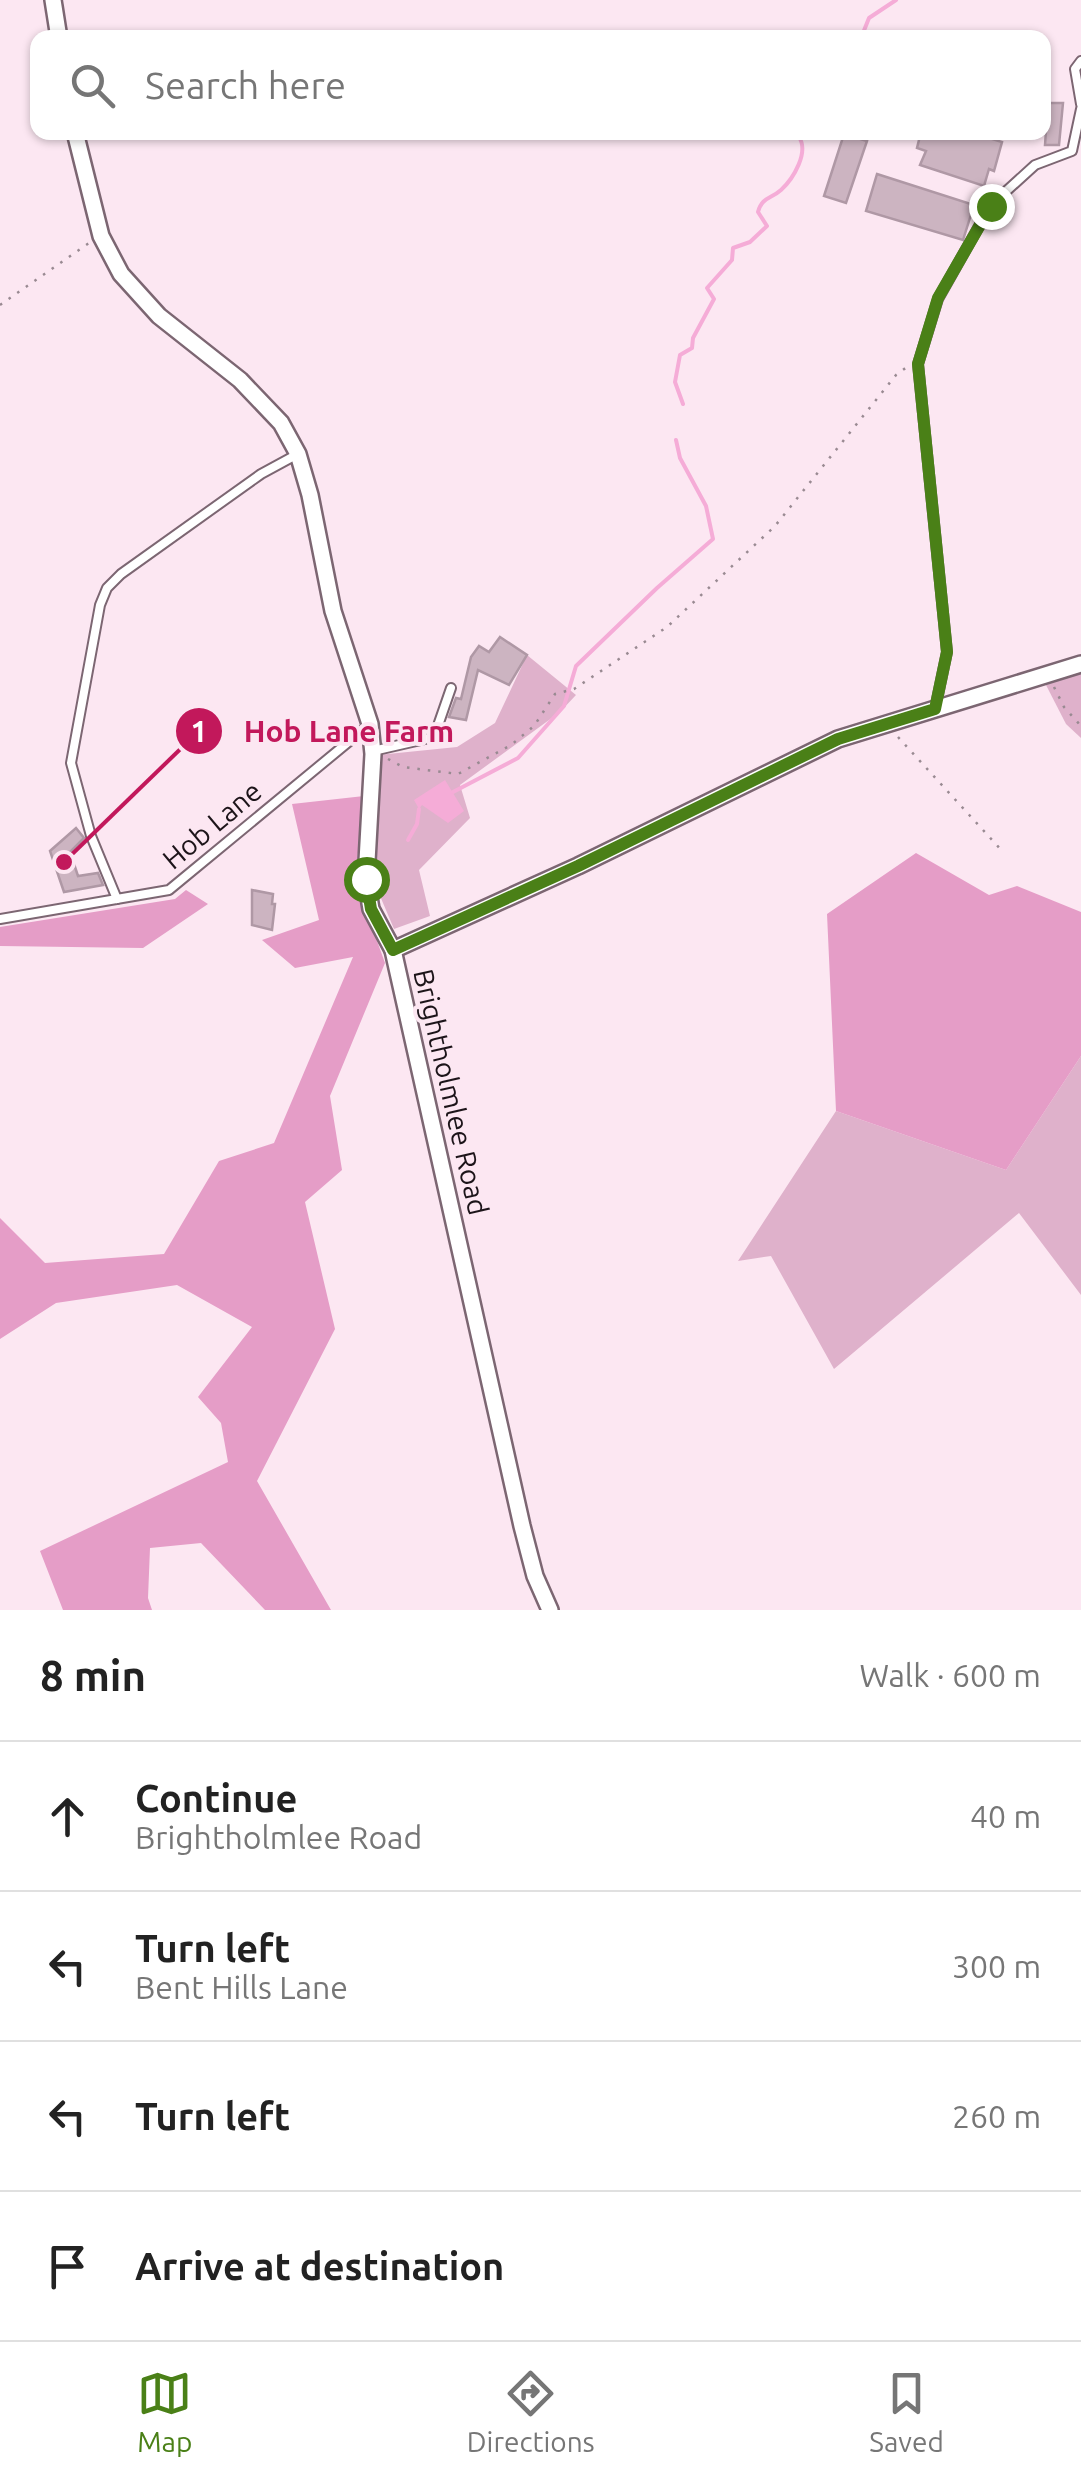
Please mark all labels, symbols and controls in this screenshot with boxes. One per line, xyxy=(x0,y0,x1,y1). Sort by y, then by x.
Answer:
search box xyxy=(30,30,1051,140)
icon: search xyxy=(65,58,120,113)
text: Search here xyxy=(145,64,346,106)
route end xyxy=(969,184,1015,230)
callout: Hob Lane Farm xyxy=(174,701,474,761)
text: 1 xyxy=(191,714,207,748)
text: Hob Lane Farm xyxy=(244,714,454,748)
street label: Hob Lane xyxy=(156,775,267,875)
route start xyxy=(344,857,390,903)
street label: Brightholmlee Road xyxy=(408,966,495,1218)
text: 8 min xyxy=(40,1652,146,1699)
text: Walk · 600 m xyxy=(859,1657,1041,1693)
text: Continue xyxy=(135,1777,297,1819)
icon: ahead xyxy=(40,1789,95,1844)
text: 40 m xyxy=(970,1798,1041,1834)
text: Brightholmlee Road xyxy=(135,1819,422,1855)
text: Turn left xyxy=(135,1927,290,1969)
icon: left xyxy=(40,1939,95,1994)
text: 300 m xyxy=(952,1948,1041,1984)
text: Bent Hills Lane xyxy=(135,1969,348,2005)
icon: left xyxy=(40,2089,95,2144)
text: Turn left xyxy=(135,2095,290,2137)
text: 260 m xyxy=(952,2098,1041,2134)
icon: arrive xyxy=(40,2239,95,2294)
text: Arrive at destination xyxy=(135,2245,504,2287)
tab: Map xyxy=(137,2366,192,2457)
tab: Directions xyxy=(467,2366,595,2457)
tab: Saved xyxy=(869,2366,944,2457)

